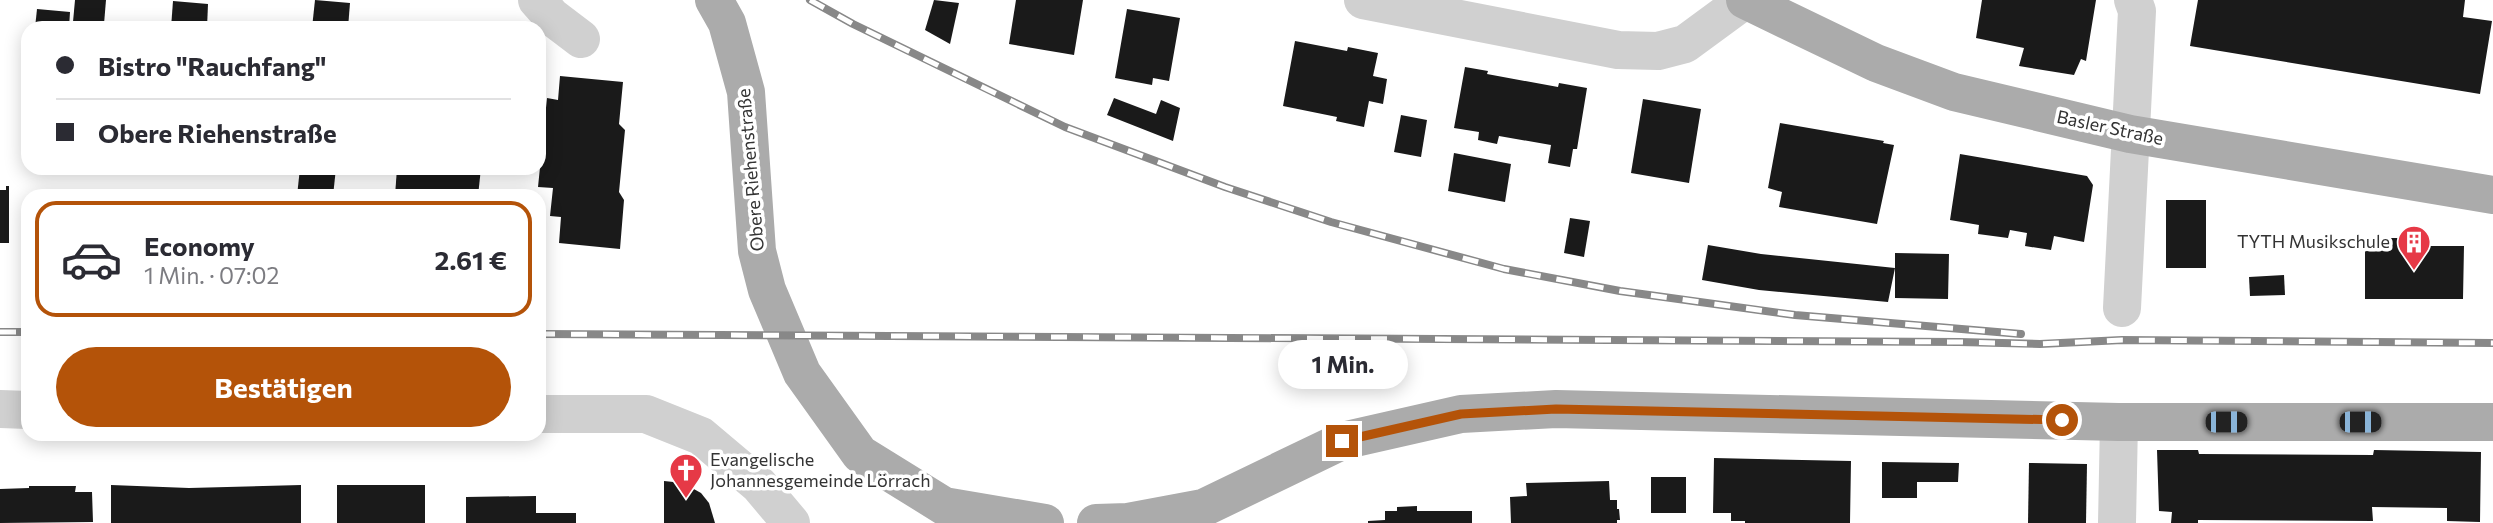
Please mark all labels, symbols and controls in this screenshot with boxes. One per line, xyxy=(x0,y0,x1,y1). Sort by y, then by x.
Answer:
text: Bistro "Rauchfang" xyxy=(98,50,326,81)
street label: Obere Riehenstraße xyxy=(732,88,768,252)
street label: Basler Straße xyxy=(2055,105,2166,149)
text: Obere Riehenstraße xyxy=(98,117,337,148)
building icon: TYTH Musikschule xyxy=(2395,223,2433,272)
icon: car xyxy=(60,228,123,291)
text: Economy xyxy=(144,230,255,261)
place label: TYTH Musikschule xyxy=(2237,230,2390,252)
text: 2.61 € xyxy=(435,244,507,275)
text: 1 Min. · 07:02 xyxy=(144,261,279,289)
callout: 1 Min. xyxy=(1277,340,1407,388)
button: Bestätigen xyxy=(56,347,511,427)
text: 1 Min. xyxy=(1312,350,1374,378)
route start xyxy=(2046,404,2078,436)
car xyxy=(2206,412,2248,433)
car xyxy=(2340,412,2382,433)
route end xyxy=(1326,425,1358,457)
place label: Evangelische Johannesgemeinde Lörrach xyxy=(710,448,930,491)
church icon: Evangelische Johannesgemeinde Lörrach xyxy=(667,451,705,500)

